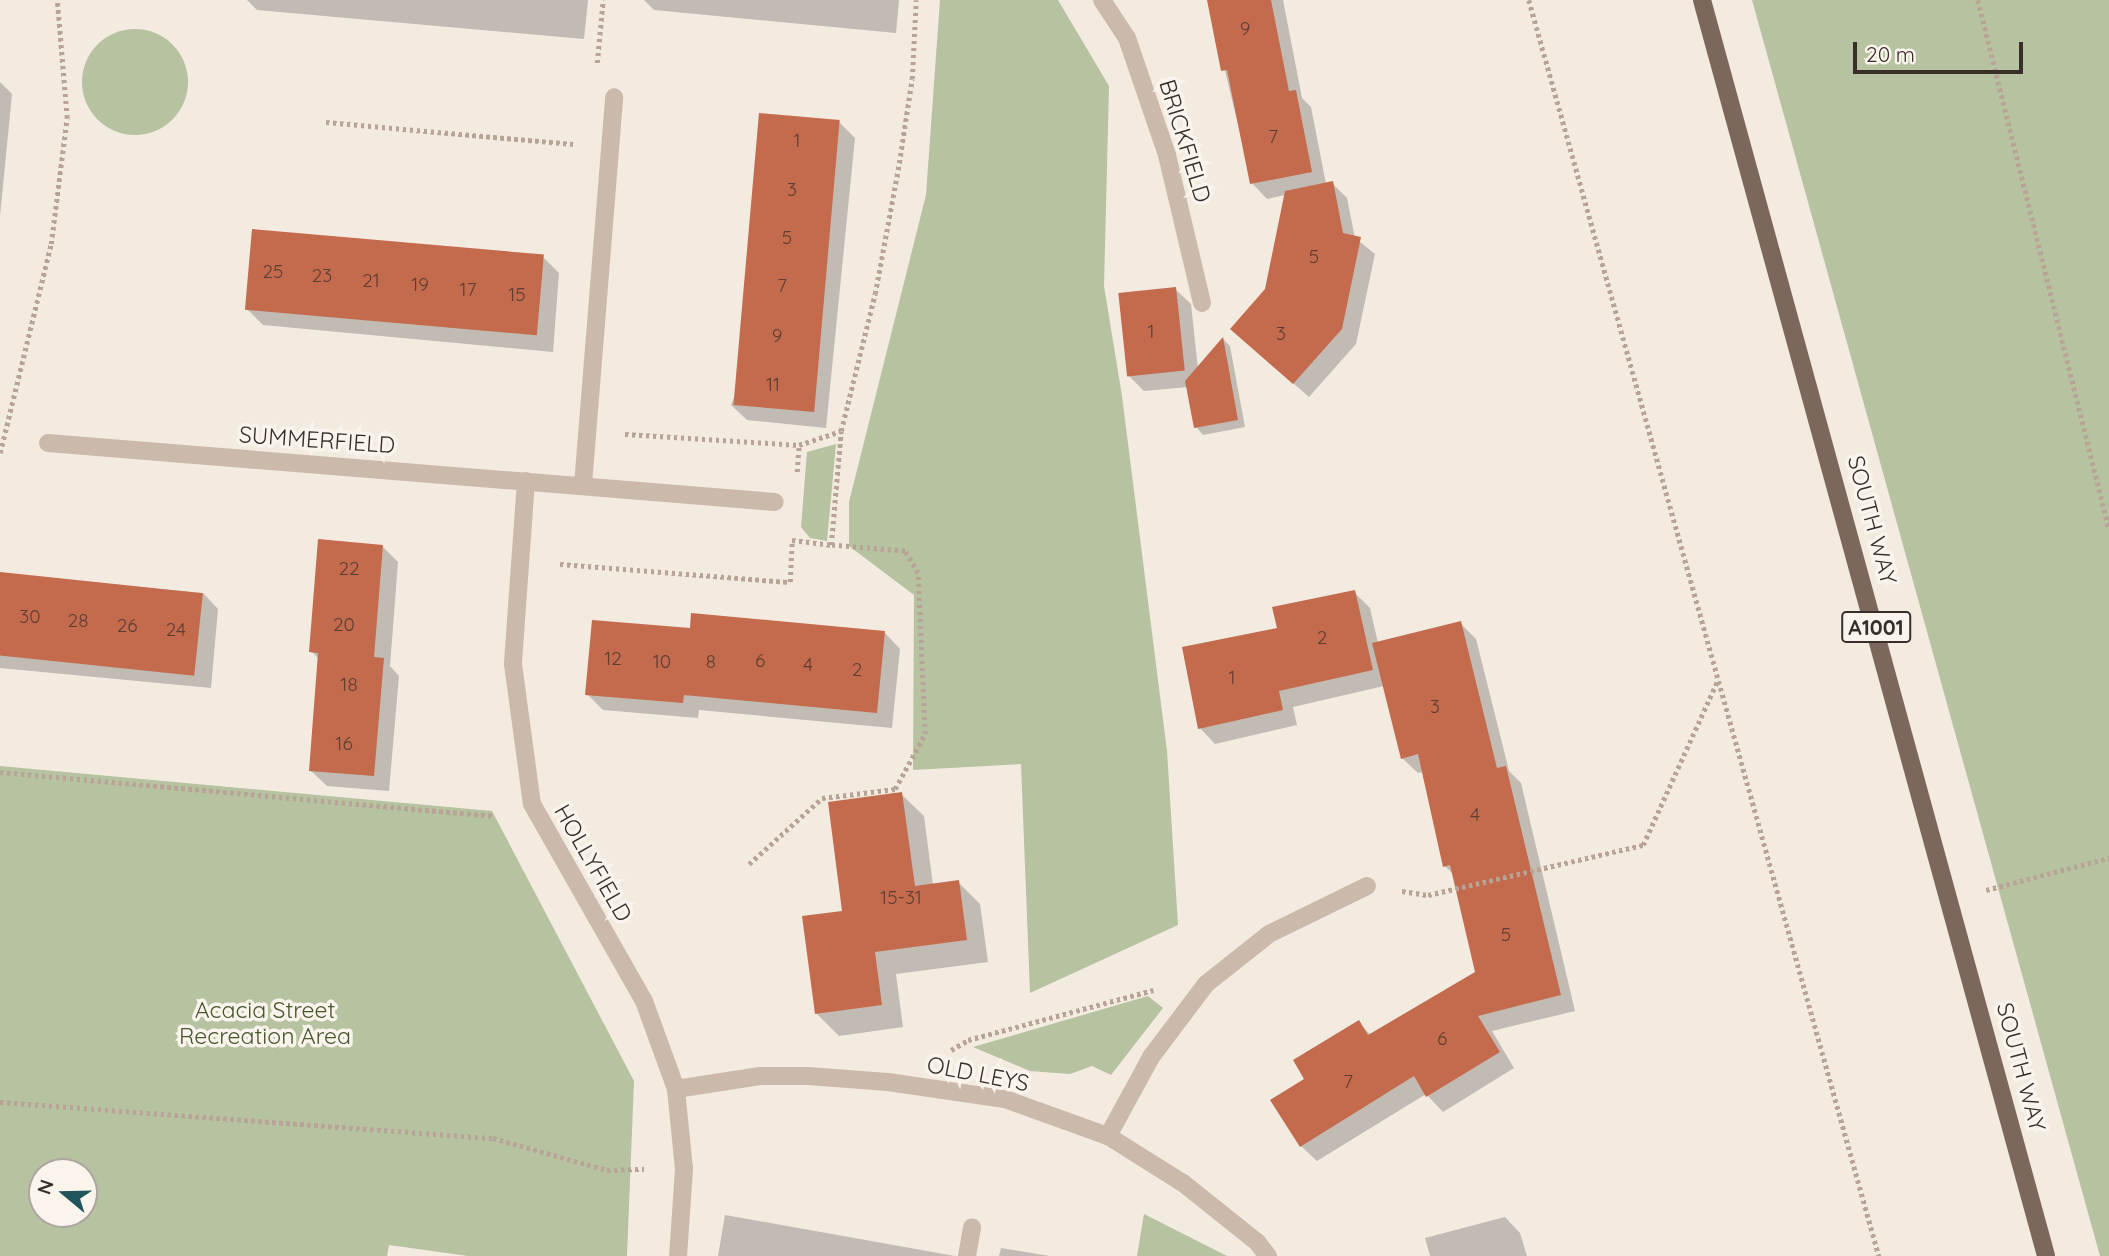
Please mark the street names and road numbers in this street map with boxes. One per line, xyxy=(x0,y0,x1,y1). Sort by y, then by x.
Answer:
street label: BRICKFIELD xyxy=(1153,76,1217,206)
street label: SUMMERFIELD xyxy=(238,421,396,459)
street label: SOUTH WAY xyxy=(1842,453,1902,587)
road number: A1001 xyxy=(1841,610,1911,644)
street label: HOLLYFIELD xyxy=(548,799,638,927)
street label: SOUTH WAY xyxy=(1991,1000,2051,1134)
street label: OLD LEYS xyxy=(925,1051,1031,1097)

